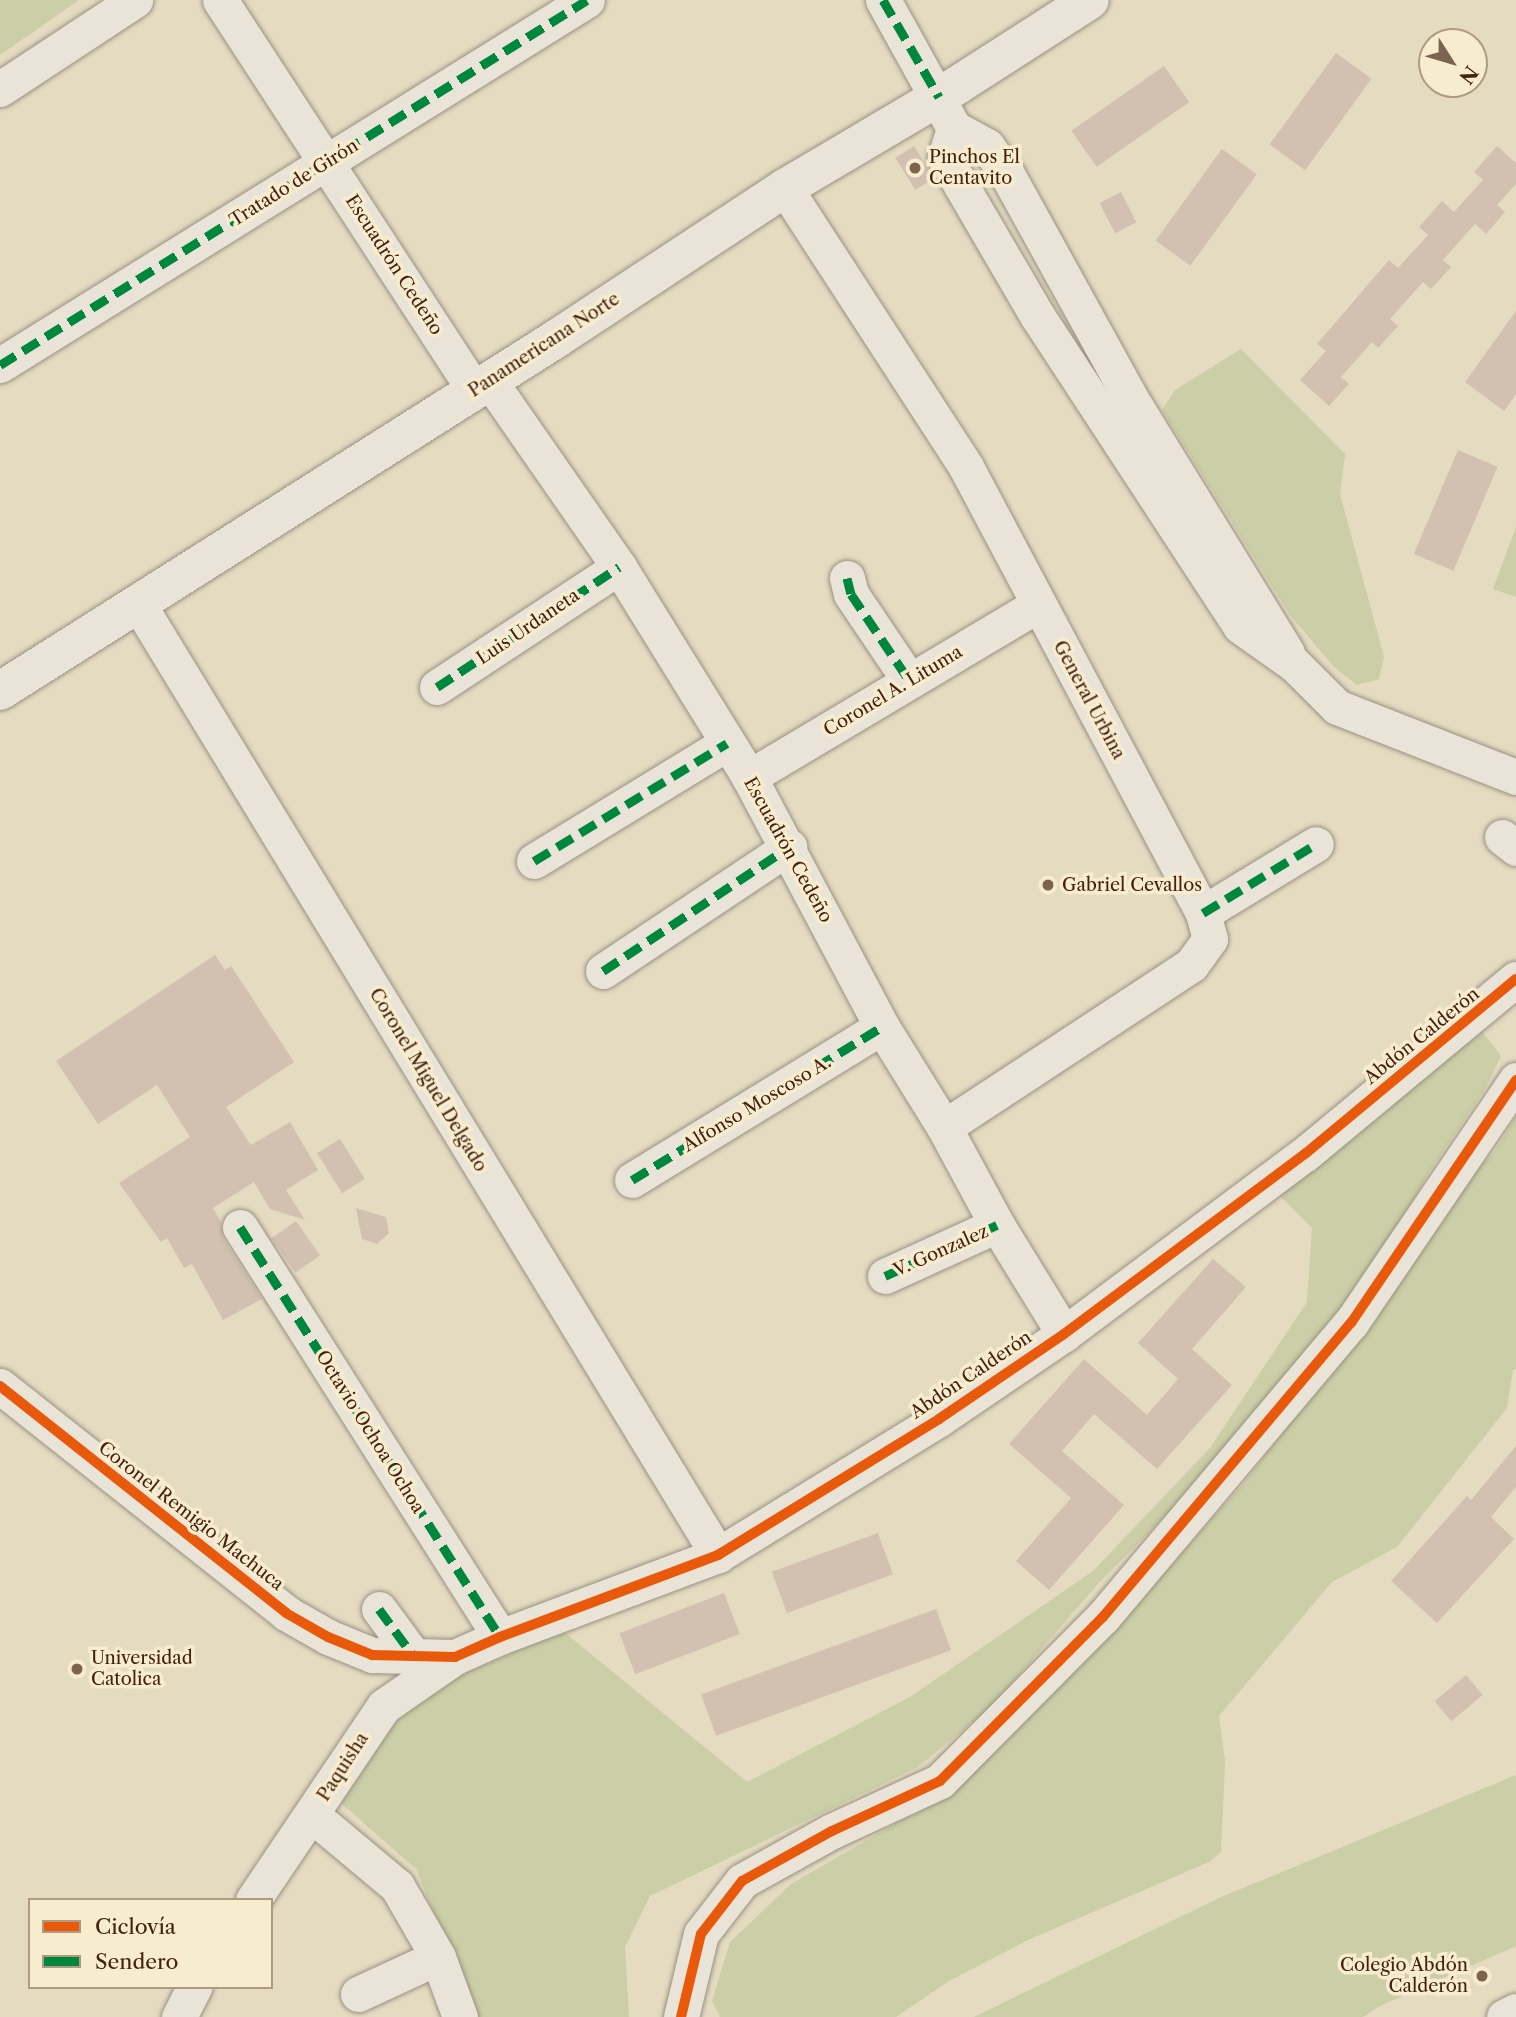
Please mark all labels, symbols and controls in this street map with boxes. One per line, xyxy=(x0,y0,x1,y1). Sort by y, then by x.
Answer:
north arrow xyxy=(1418,28,1488,98)
text: N xyxy=(1454,61,1483,88)
street label: Tratado de Girón xyxy=(226,135,362,231)
place label: Pinchos El Centavito xyxy=(929,147,1020,190)
marker: Pinchos El Centavito xyxy=(907,160,923,176)
street label: Escuadrón Cedeño xyxy=(341,191,447,339)
street label: Panamericana Norte xyxy=(464,288,624,402)
street label: Luis Urdaneta xyxy=(472,585,584,669)
street label: General Urbina xyxy=(1049,637,1129,763)
street label: Coronel A. Lituma xyxy=(819,641,967,741)
street label: Escuadrón Cedeño xyxy=(739,774,837,926)
place label: Gabriel Cevallos xyxy=(1062,874,1202,896)
marker: Gabriel Cevallos xyxy=(1040,877,1056,893)
street label: Abdón Calderón xyxy=(1360,983,1484,1089)
street label: Coronel Miguel Delgado xyxy=(365,984,491,1176)
street label: Alfonso Moscoso A. xyxy=(679,1051,835,1157)
street label: V. Gonzalez xyxy=(890,1221,992,1281)
street label: Abdón Calderón xyxy=(906,1326,1036,1424)
street label: Octavio Ochoa Ochoa xyxy=(311,1347,429,1517)
street label: Coronel Remigio Machuca xyxy=(94,1437,288,1595)
place label: Universidad Catolica xyxy=(91,1648,193,1690)
marker: Universidad Catolica xyxy=(69,1661,85,1677)
street label: Paquisha xyxy=(313,1729,373,1805)
legend xyxy=(28,1898,273,1989)
text: Ciclovía xyxy=(95,1914,176,1939)
text: Sendero xyxy=(95,1949,179,1974)
place label: Colegio Abdón Calderón xyxy=(1339,1955,1468,1997)
marker: Colegio Abdón Calderón xyxy=(1474,1968,1490,1984)

